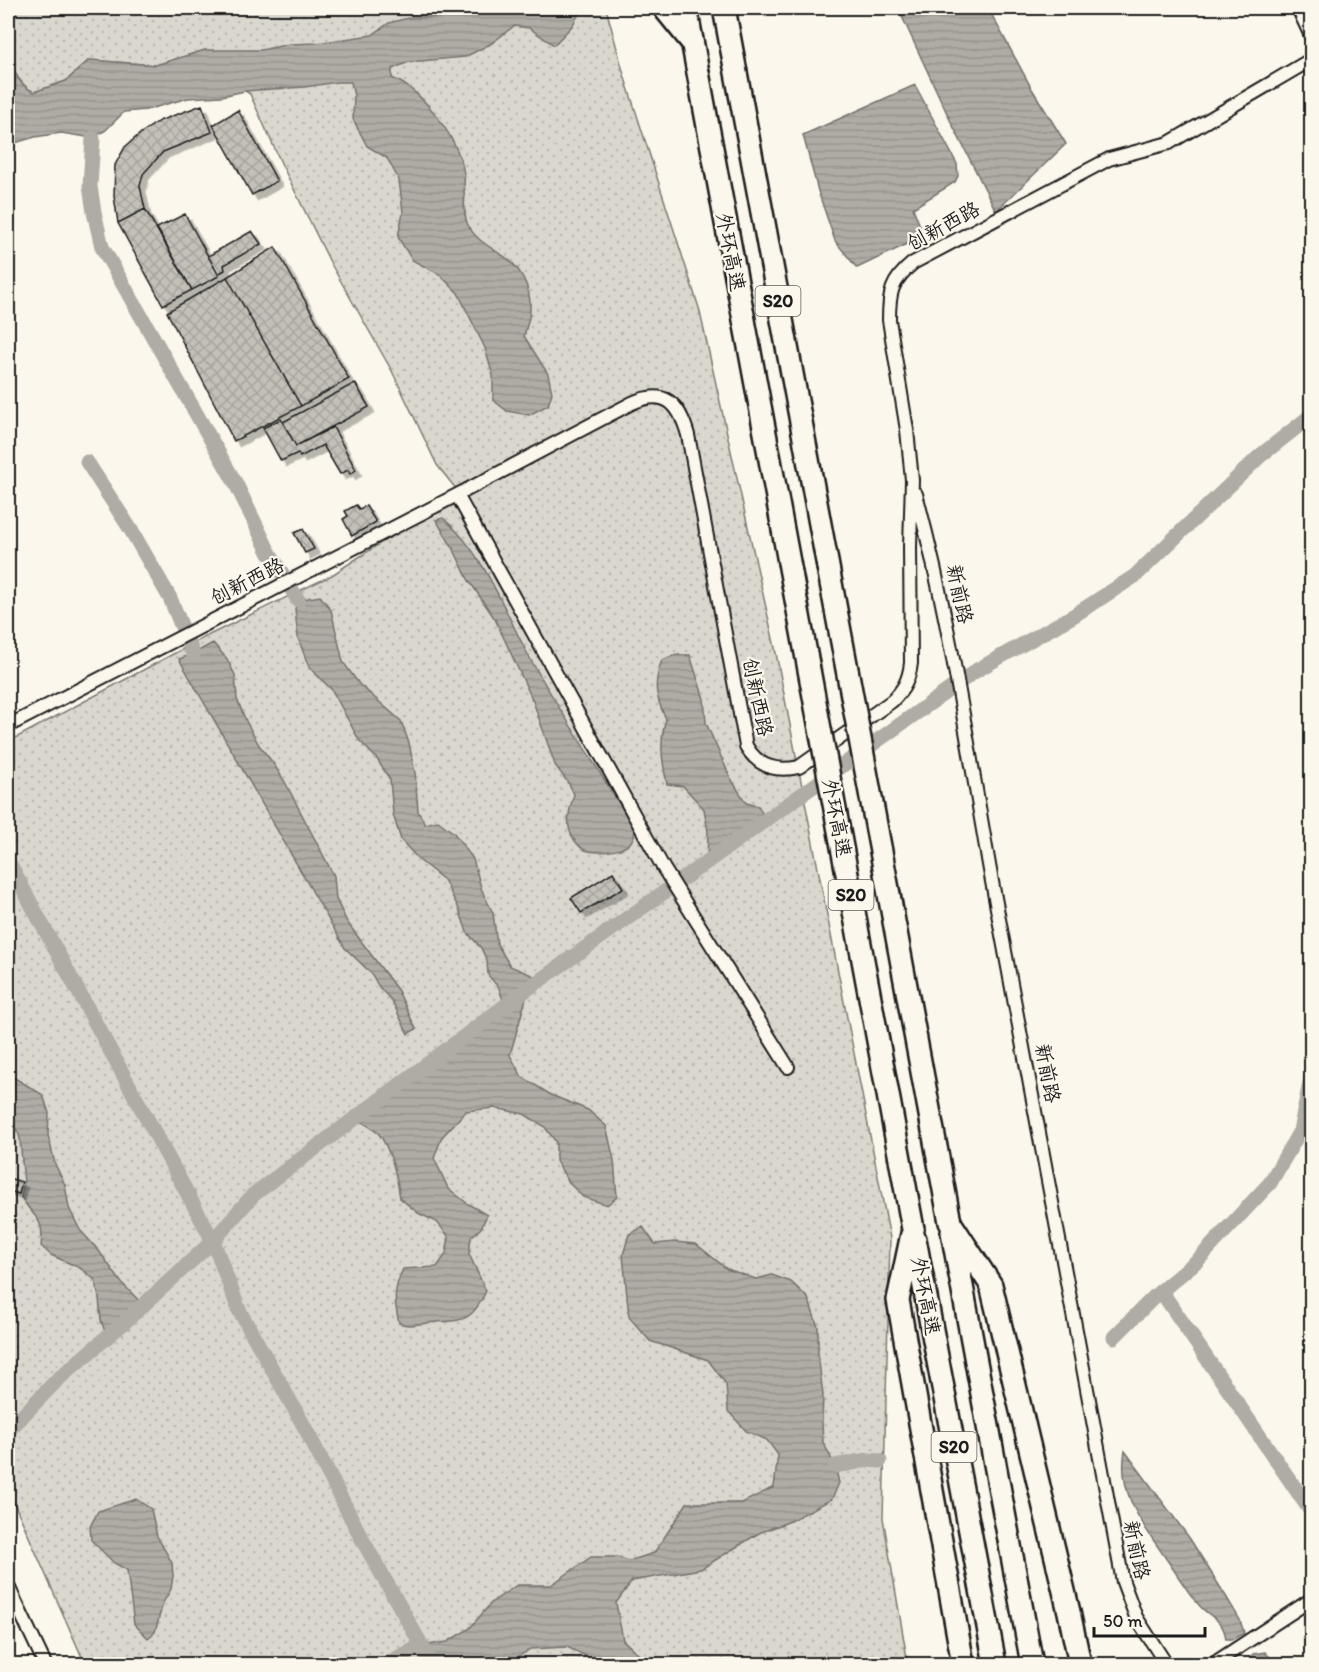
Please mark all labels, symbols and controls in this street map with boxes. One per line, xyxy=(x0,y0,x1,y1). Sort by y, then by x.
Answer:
street label: 创新西路 xyxy=(902,196,985,256)
street label: 外环高速 xyxy=(712,210,750,294)
road number: S20 xyxy=(756,286,800,316)
street label: 创新西路 xyxy=(206,552,289,610)
street label: 新前路 xyxy=(942,562,978,627)
street label: 创新西路 xyxy=(738,655,778,740)
street label: 外环高速 xyxy=(818,776,856,860)
road number: S20 xyxy=(828,880,874,910)
street label: 新前路 xyxy=(1030,1041,1066,1106)
street label: 外环高速 xyxy=(907,1254,945,1338)
road number: S20 xyxy=(932,1432,976,1462)
street label: 新前路 xyxy=(1119,1518,1155,1583)
scale bar xyxy=(1094,1600,1205,1638)
text: 50 m xyxy=(1103,1610,1143,1632)

